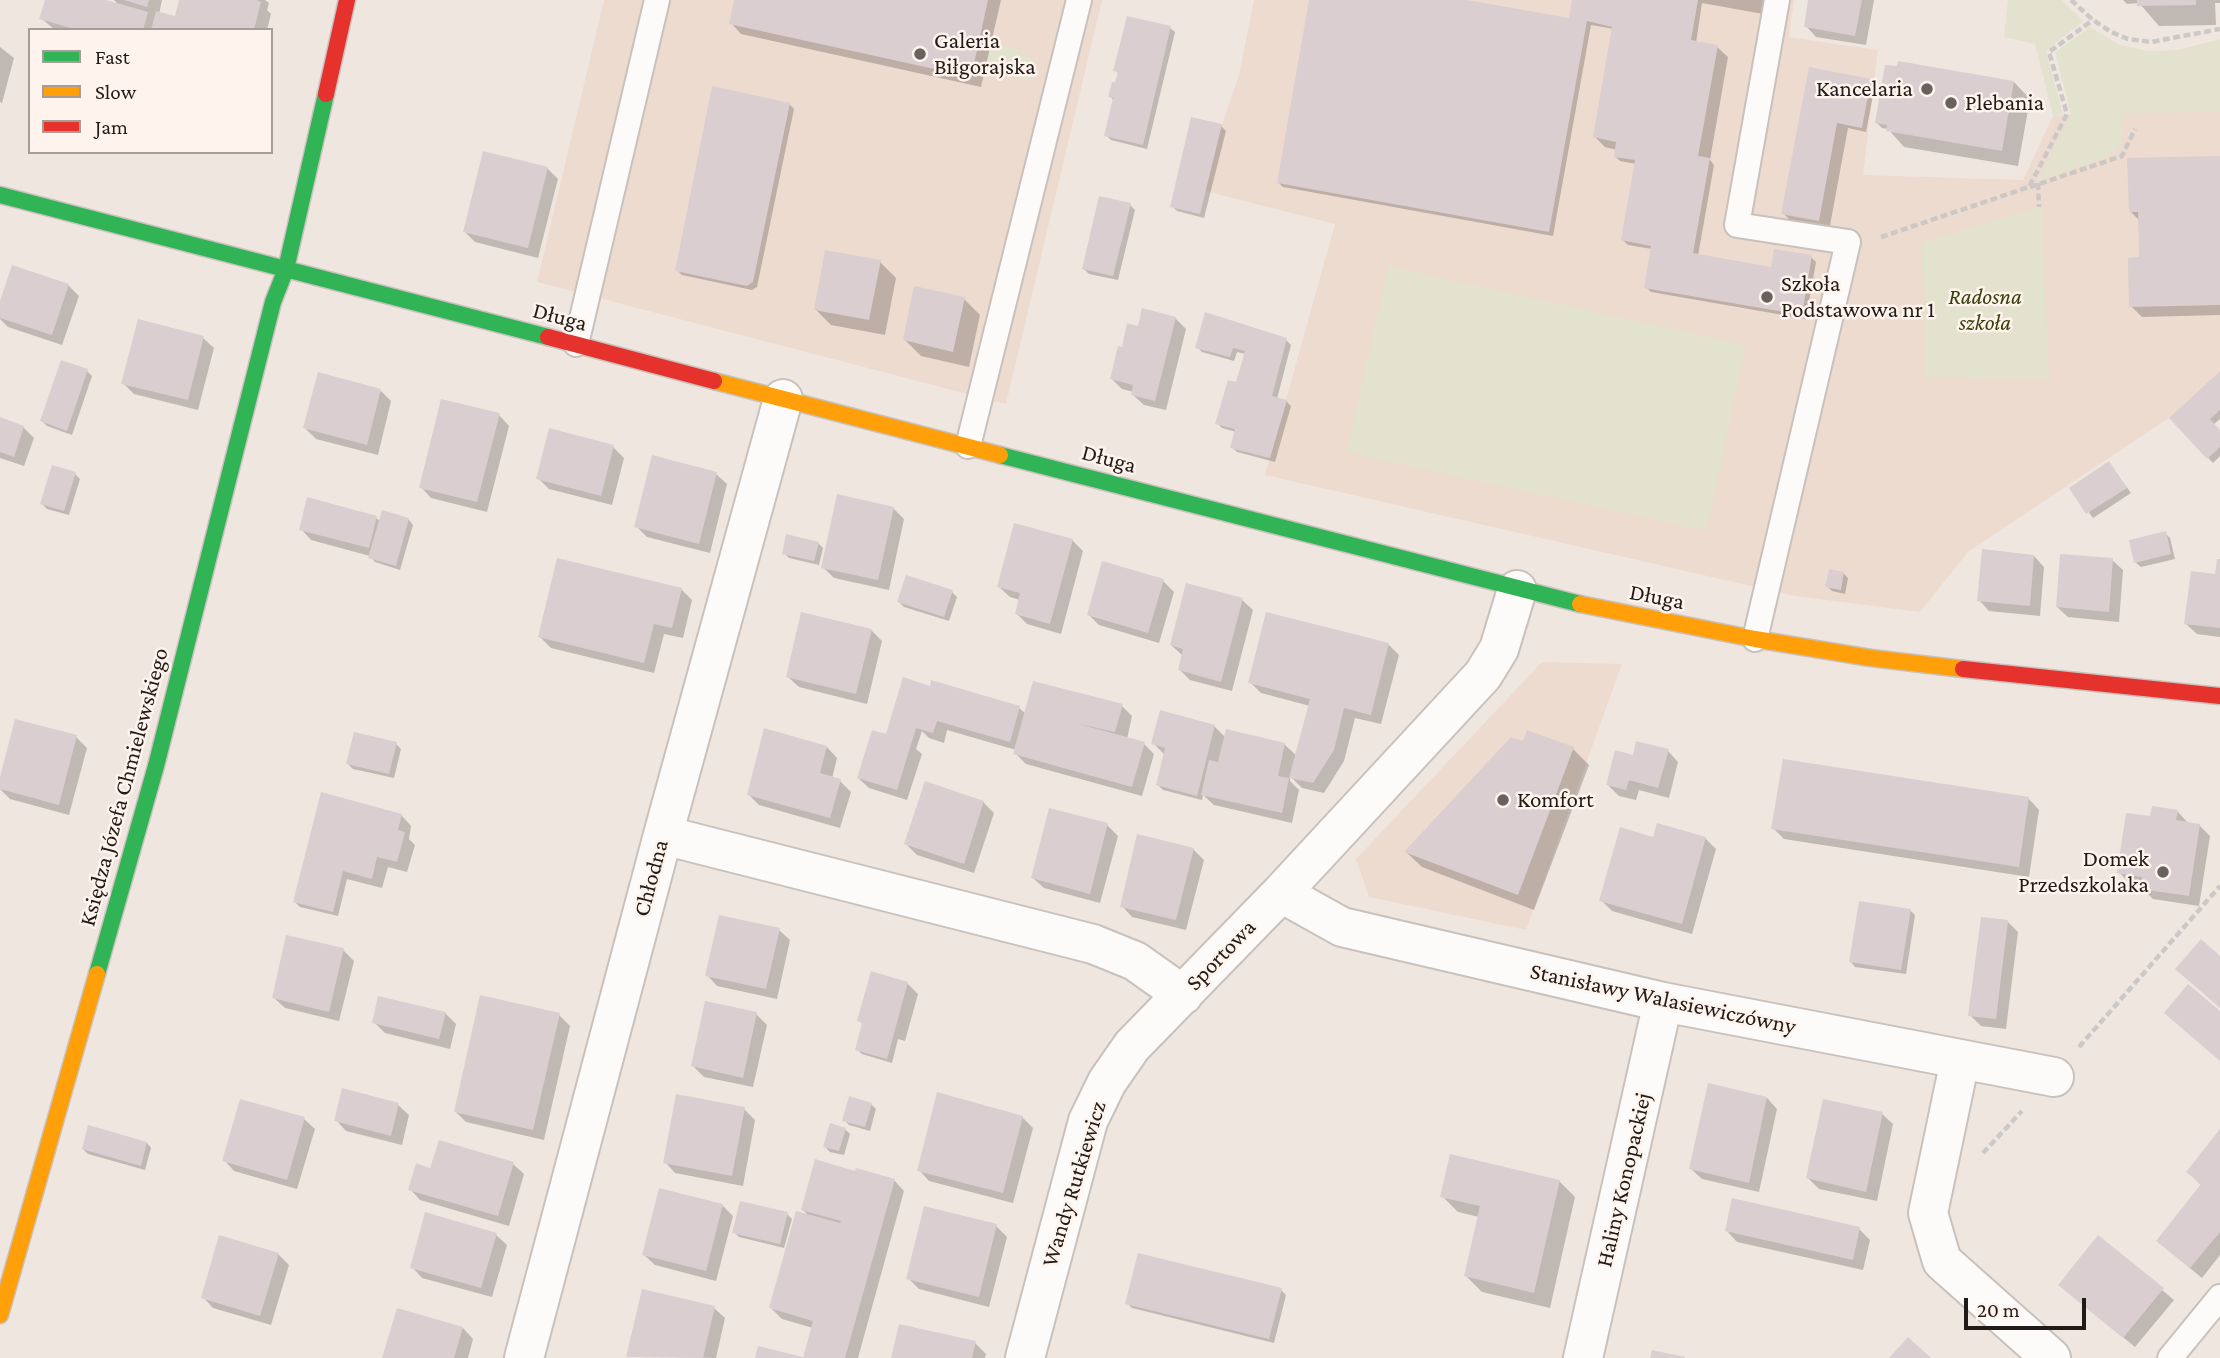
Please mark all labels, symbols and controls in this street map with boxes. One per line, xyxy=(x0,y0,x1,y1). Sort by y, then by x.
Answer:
place label: Galeria Biłgorajska xyxy=(934,27,1036,81)
legend xyxy=(28,28,273,154)
text: Fast xyxy=(95,45,130,69)
marker: Galeria Biłgorajska xyxy=(912,46,928,62)
place label: Kancelaria xyxy=(1816,75,1913,103)
text: Slow xyxy=(95,80,136,104)
marker: Kancelaria xyxy=(1919,81,1935,97)
place label: Plebania xyxy=(1965,89,2044,117)
marker: Plebania xyxy=(1943,95,1959,111)
text: Jam xyxy=(95,115,128,139)
place label: Szkoła Podstawowa nr 1 xyxy=(1781,270,1935,324)
park label: Radosna szkoła xyxy=(1948,283,2022,337)
marker: Szkoła Podstawowa nr 1 xyxy=(1759,289,1775,305)
street label: Długa xyxy=(530,297,590,337)
street label: Długa xyxy=(1079,439,1139,479)
street label: Długa xyxy=(1627,578,1687,616)
street label: Księdza Józefa Chmielewskiego xyxy=(74,645,174,929)
place label: Komfort xyxy=(1517,786,1594,814)
marker: Komfort xyxy=(1495,792,1511,808)
street label: Chłodna xyxy=(628,837,674,919)
place label: Domek Przedszkolaka xyxy=(2018,845,2149,899)
marker: Domek Przedszkolaka xyxy=(2155,864,2171,880)
street label: Sportowa xyxy=(1180,914,1262,996)
street label: Stanisławy Walasiewiczówny xyxy=(1528,957,1798,1041)
street label: Haliny Konopackiej xyxy=(1591,1090,1657,1270)
street label: Wandy Rutkiewicz xyxy=(1036,1098,1112,1270)
scale bar xyxy=(1968,1284,2090,1328)
text: 20 m xyxy=(1977,1298,2020,1322)

